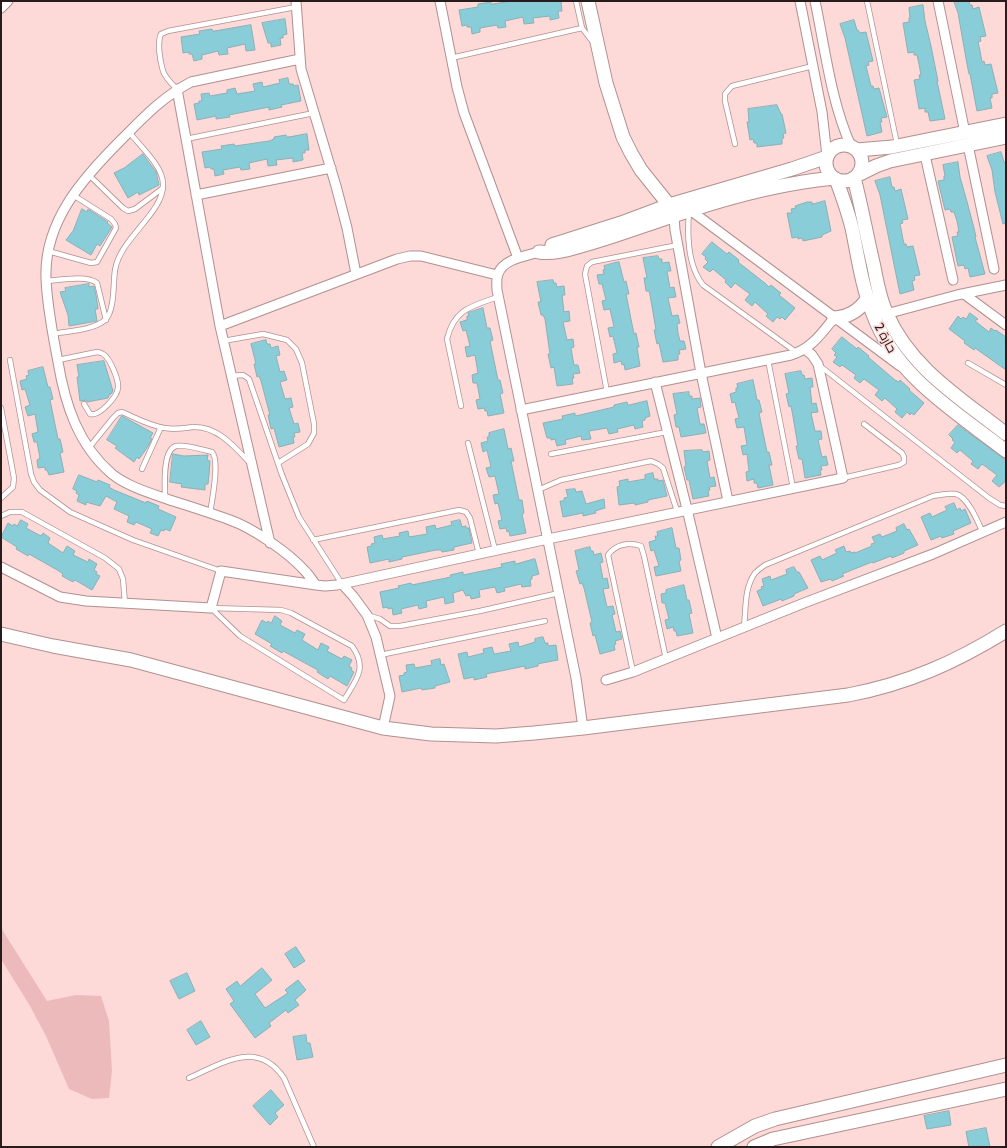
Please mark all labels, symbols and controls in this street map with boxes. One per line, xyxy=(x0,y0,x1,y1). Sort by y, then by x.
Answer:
street label: حارة 2 xyxy=(870,320,900,356)

